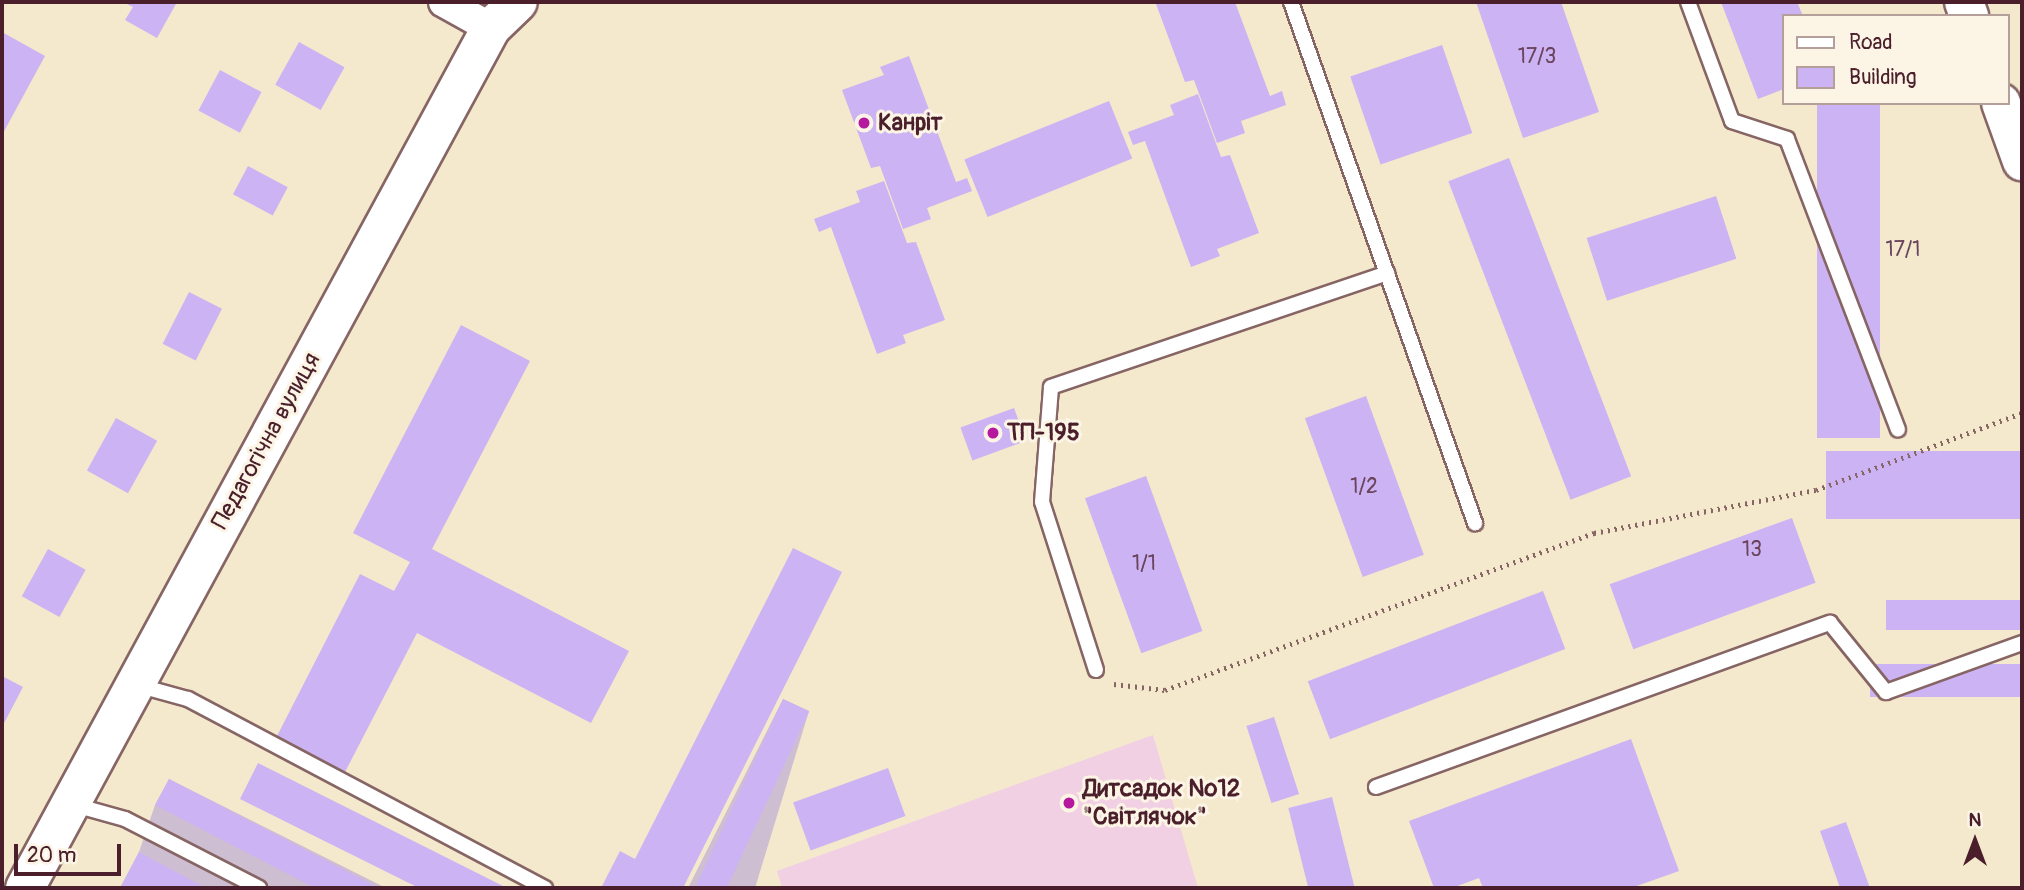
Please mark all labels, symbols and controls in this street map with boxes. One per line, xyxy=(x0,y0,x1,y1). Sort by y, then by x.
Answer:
legend xyxy=(1783,14,2010,105)
text: Road xyxy=(1849,29,1893,56)
house number: 17/3 xyxy=(1518,44,1556,70)
text: Building xyxy=(1849,64,1916,91)
place label: Канріт xyxy=(878,109,943,137)
marker: Канріт xyxy=(856,115,872,131)
house number: 17/1 xyxy=(1885,237,1921,263)
street label: Педагогічна вулиця xyxy=(206,348,326,534)
place label: ТП-195 xyxy=(1007,419,1080,447)
marker: ТП-195 xyxy=(985,425,1001,441)
house number: 1/2 xyxy=(1350,474,1378,500)
house number: 13 xyxy=(1742,537,1762,563)
house number: 1/1 xyxy=(1132,551,1156,577)
place label: Дитсадок №12 "Світлячок" xyxy=(1083,775,1240,831)
marker: Дитсадок №12 "Світлячок" xyxy=(1061,795,1077,811)
north arrow xyxy=(1940,806,2010,876)
text: N xyxy=(1969,808,1981,832)
scale bar xyxy=(18,830,124,874)
text: 20 m xyxy=(27,842,76,869)

